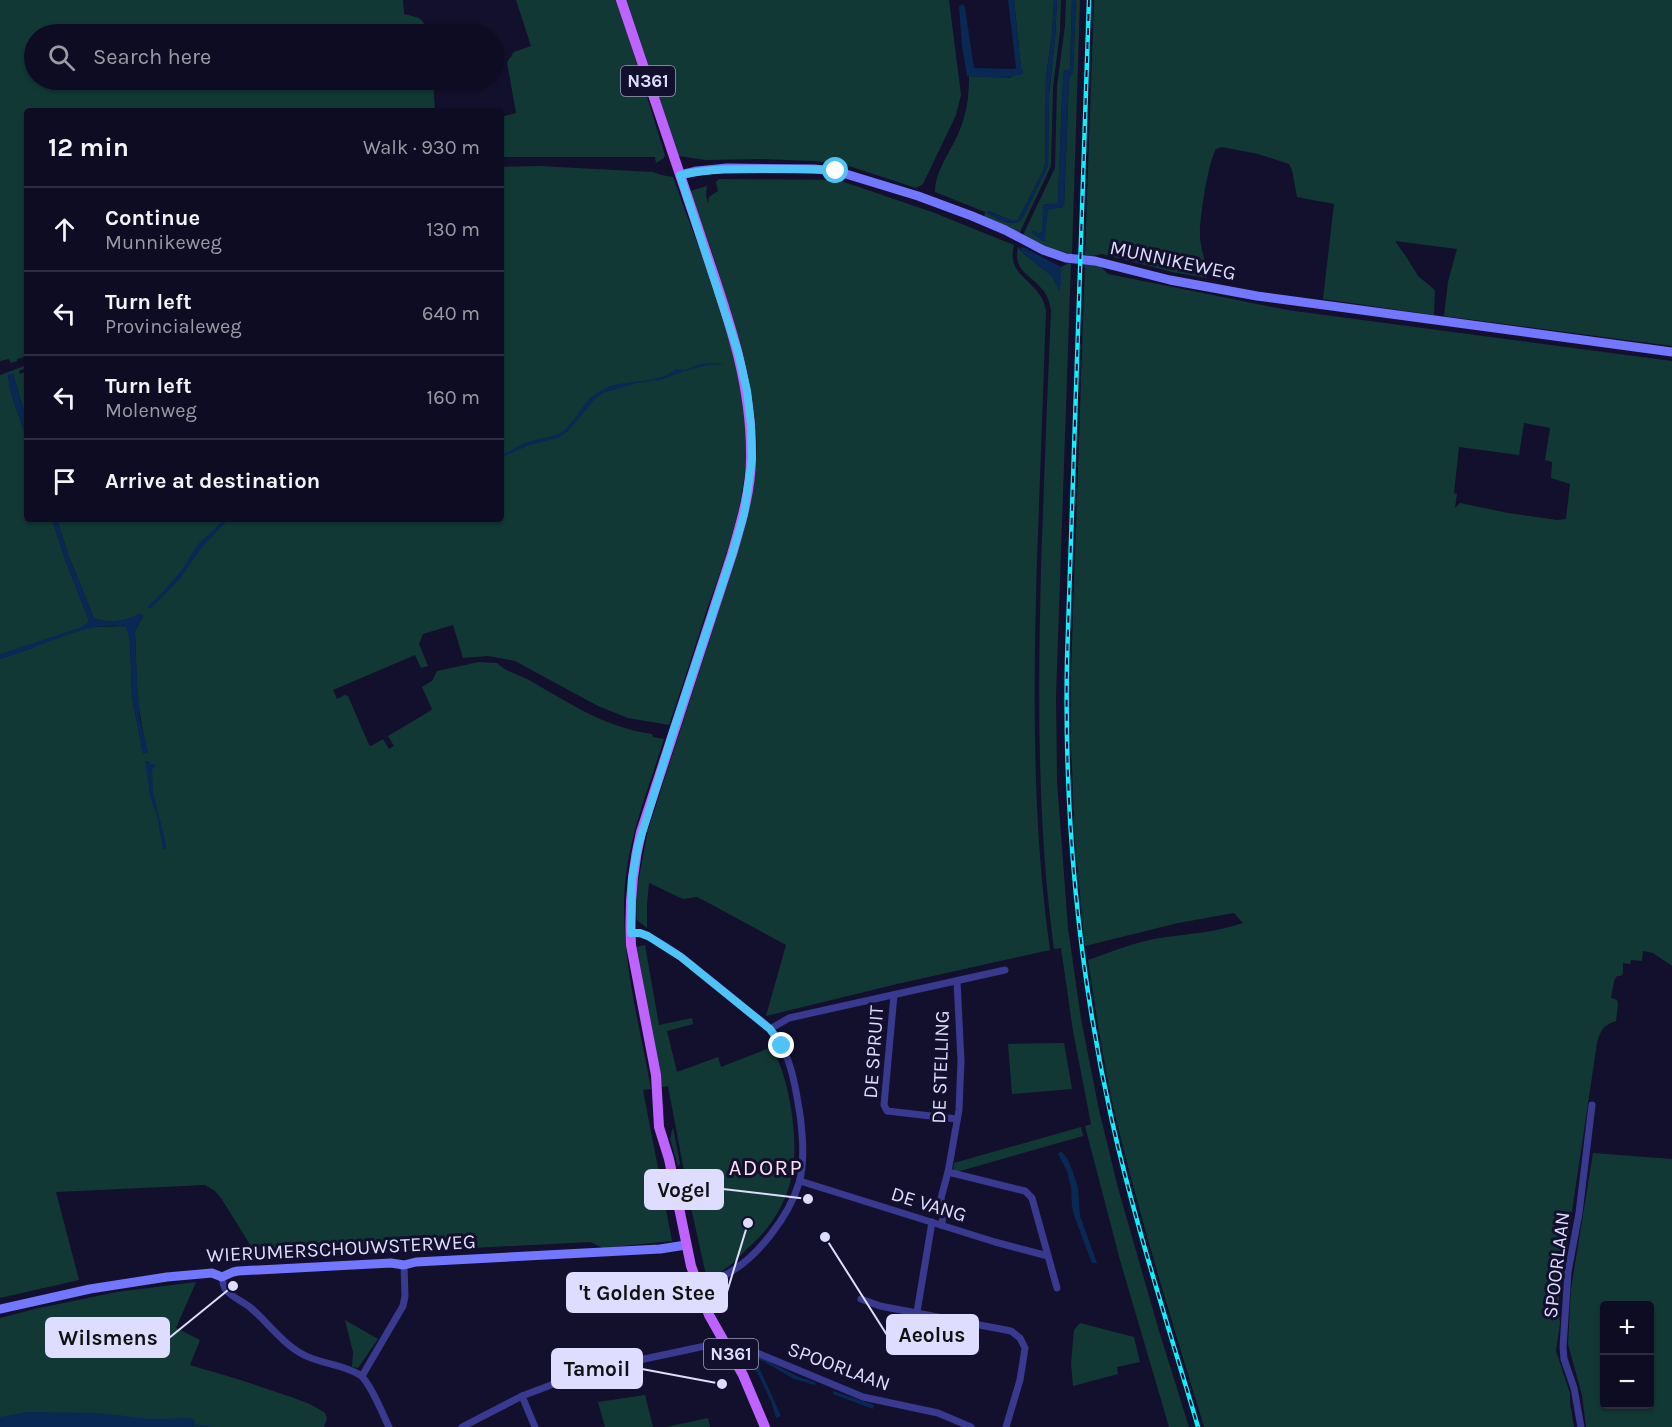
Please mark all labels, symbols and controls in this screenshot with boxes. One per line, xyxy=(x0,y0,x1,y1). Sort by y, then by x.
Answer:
search box xyxy=(24,24,504,90)
icon: search xyxy=(45,41,78,74)
text: Search here xyxy=(93,44,211,70)
road number: N361 xyxy=(621,66,675,96)
text: 12 min xyxy=(48,132,129,163)
text: Walk · 930 m xyxy=(363,136,480,159)
route start xyxy=(822,157,848,183)
text: Continue xyxy=(105,205,200,231)
icon: ahead xyxy=(48,213,81,246)
text: 130 m xyxy=(426,218,480,241)
text: Munnikeweg xyxy=(105,231,222,254)
street label: MUNNIKEWEG xyxy=(1108,236,1238,285)
text: Turn left xyxy=(105,289,192,315)
icon: left xyxy=(48,297,81,330)
text: 640 m xyxy=(422,302,480,325)
text: Provincialeweg xyxy=(105,315,242,338)
text: Turn left xyxy=(105,373,192,399)
icon: left xyxy=(48,381,81,414)
text: 160 m xyxy=(427,386,480,409)
text: Molenweg xyxy=(105,399,197,422)
icon: arrive xyxy=(48,465,81,498)
text: Arrive at destination xyxy=(105,468,320,494)
street label: DE SPRUIT xyxy=(859,1005,888,1099)
street label: DE STELLING xyxy=(927,1010,954,1124)
route end xyxy=(768,1032,794,1058)
district label: ADORP xyxy=(729,1155,803,1181)
callout: Vogel xyxy=(645,1170,723,1209)
text: Vogel xyxy=(657,1178,711,1202)
street label: DE VANG xyxy=(888,1182,969,1227)
street label: SPOORLAAN xyxy=(1539,1210,1574,1320)
street label: WIERUMERSCHOUWSTERWEG xyxy=(206,1230,476,1267)
callout: 't Golden Stee xyxy=(567,1273,727,1312)
text: 't Golden Stee xyxy=(579,1281,715,1305)
map controls xyxy=(1600,1301,1654,1409)
button: + xyxy=(1600,1301,1654,1355)
callout: Aeolus xyxy=(887,1315,978,1354)
callout: Wilsmens xyxy=(46,1318,169,1357)
text: Aeolus xyxy=(899,1323,965,1347)
text: Wilsmens xyxy=(58,1326,158,1350)
street label: SPOORLAAN xyxy=(785,1337,893,1396)
road number: N361 xyxy=(704,1339,758,1369)
callout: Tamoil xyxy=(552,1349,642,1388)
button: − xyxy=(1600,1355,1654,1409)
text: Tamoil xyxy=(564,1357,630,1381)

